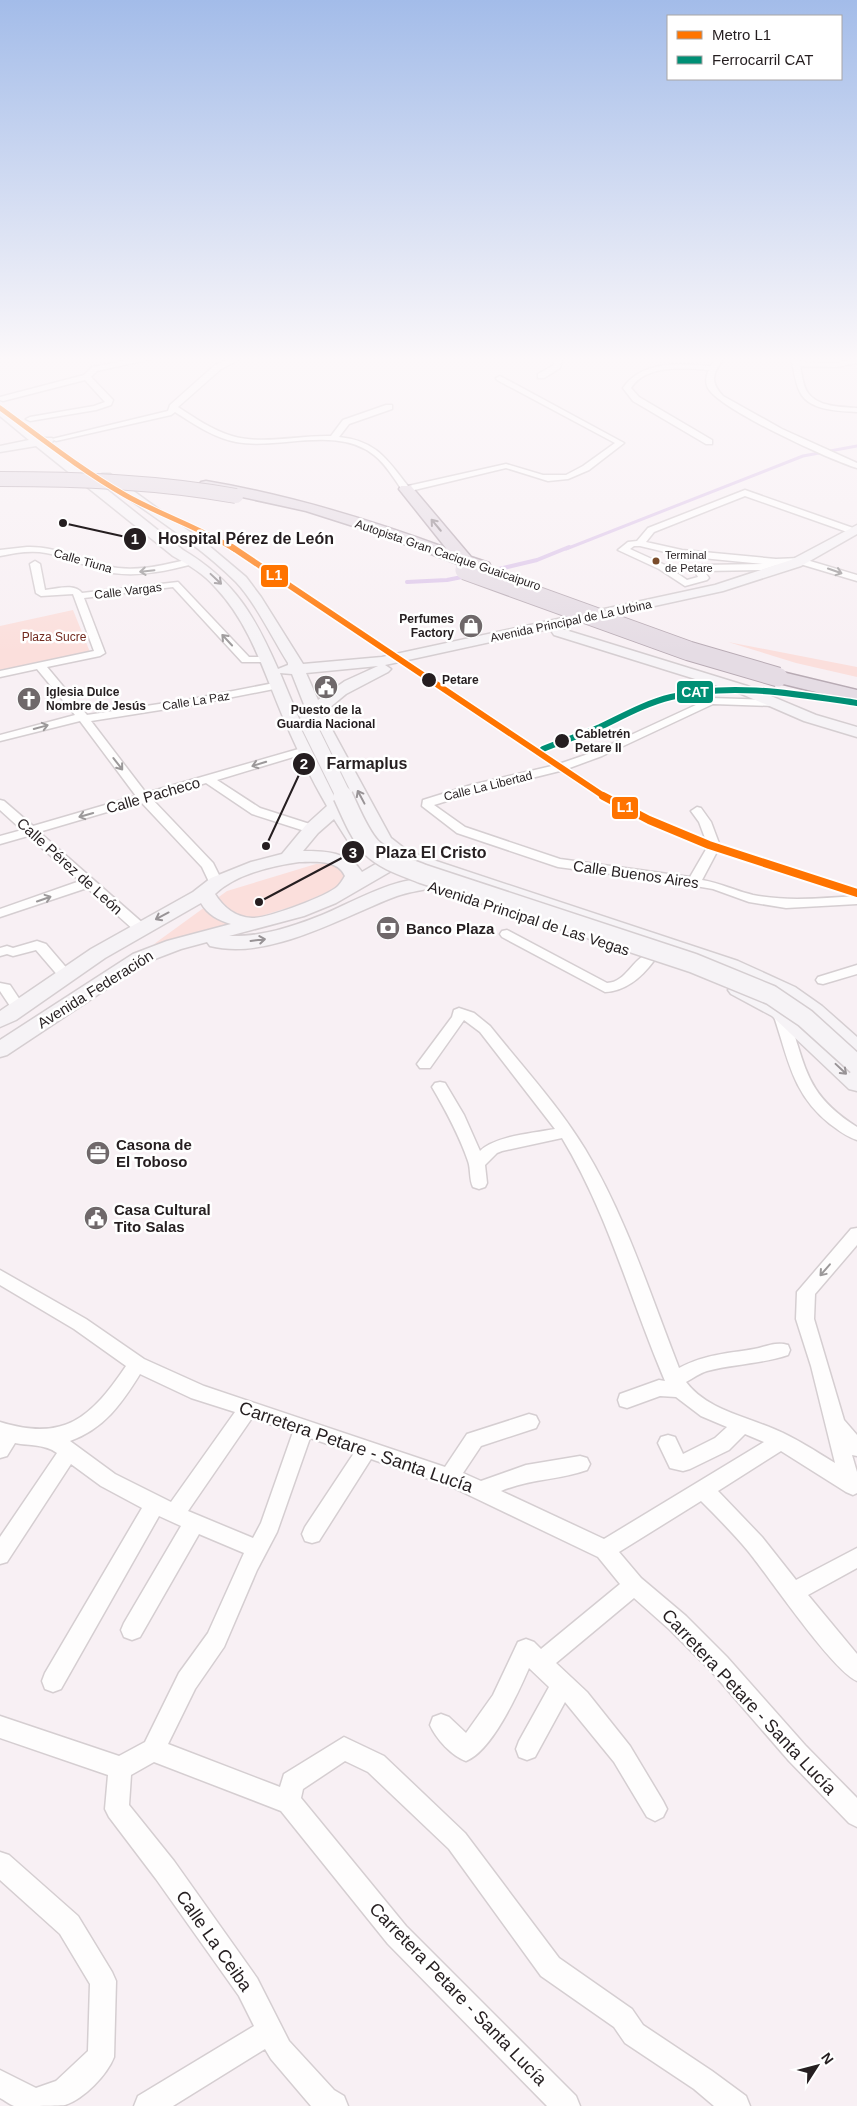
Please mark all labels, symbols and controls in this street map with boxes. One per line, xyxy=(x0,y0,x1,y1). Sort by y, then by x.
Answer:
legend xyxy=(667,15,842,80)
text: Metro L1 xyxy=(712,26,771,43)
text: Ferrocarril CAT xyxy=(712,51,813,68)
street label: Autopista Gran Cacique Guaicaipuro xyxy=(353,517,543,594)
one-way arrow xyxy=(430,518,441,531)
callout: Hospital Pérez de León xyxy=(123,523,344,554)
text: 1 xyxy=(131,530,139,547)
text: Hospital Pérez de León xyxy=(158,530,334,547)
street label: Calle Tiuna xyxy=(52,546,114,576)
place label: Terminal de Petare xyxy=(665,549,713,574)
marker: Terminal de Petare xyxy=(651,556,661,566)
line badge: L1 xyxy=(260,564,289,588)
one-way arrow xyxy=(139,566,155,576)
text: L1 xyxy=(266,567,282,583)
one-way arrow xyxy=(827,567,842,576)
one-way arrow xyxy=(210,573,222,585)
street label: Calle Vargas xyxy=(93,580,163,602)
street label: Avenida Principal de La Urbina xyxy=(489,597,653,645)
place label: Perfumes Factory xyxy=(399,612,454,640)
shop icon: Perfumes Factory xyxy=(458,613,484,639)
park label: Plaza Sucre xyxy=(22,630,87,644)
one-way arrow xyxy=(221,633,233,646)
marker: Petare xyxy=(420,671,438,689)
place label: Petare xyxy=(442,673,479,687)
public building icon: Puesto de la Guardia Nacional xyxy=(313,674,339,700)
line badge: CAT xyxy=(676,680,714,704)
text: CAT xyxy=(681,684,709,700)
place label: Iglesia Dulce Nombre de Jesús xyxy=(46,685,146,713)
church icon: Iglesia Dulce Nombre de Jesús xyxy=(16,686,42,712)
street label: Calle La Paz xyxy=(161,689,231,713)
place label: Puesto de la Guardia Nacional xyxy=(277,703,375,731)
one-way arrow xyxy=(32,722,48,732)
place label: Cabletrén Petare II xyxy=(575,727,630,755)
marker: Cabletrén Petare II xyxy=(553,732,571,750)
callout: Farmaplus xyxy=(292,748,418,779)
text: 2 xyxy=(300,755,308,772)
text: Farmaplus xyxy=(327,755,408,772)
one-way arrow xyxy=(112,757,123,770)
one-way arrow xyxy=(251,759,267,769)
street label: Calle La Libertad xyxy=(442,768,534,804)
street label: Calle Pacheco xyxy=(104,773,202,817)
one-way arrow xyxy=(356,790,366,805)
line badge: L1 xyxy=(611,796,639,820)
text: L1 xyxy=(617,799,633,815)
one-way arrow xyxy=(79,810,95,820)
street label: Calle Pérez de León xyxy=(14,814,126,918)
callout: Plaza El Cristo xyxy=(341,837,497,868)
text: 3 xyxy=(349,844,357,861)
text: Plaza El Cristo xyxy=(375,844,487,861)
street label: Calle Buenos Aires xyxy=(572,857,700,891)
street label: Avenida Principal de Las Vegas xyxy=(426,877,632,959)
one-way arrow xyxy=(36,893,52,903)
one-way arrow xyxy=(155,912,170,921)
bank icon: Banco Plaza xyxy=(375,915,401,941)
place label: Banco Plaza xyxy=(406,920,495,937)
one-way arrow xyxy=(250,935,266,945)
street label: Avenida Federación xyxy=(34,947,156,1031)
one-way arrow xyxy=(835,1063,848,1075)
place label: Casona de El Toboso xyxy=(116,1136,192,1170)
office icon: Casona de El Toboso xyxy=(85,1140,111,1166)
place label: Casa Cultural Tito Salas xyxy=(114,1201,211,1235)
public building icon: Casa Cultural Tito Salas xyxy=(83,1205,109,1231)
one-way arrow xyxy=(819,1264,831,1277)
street label: Carretera Petare - Santa Lucía xyxy=(236,1397,477,1497)
street label: Carretera Petare - Santa Lucía xyxy=(658,1605,841,1800)
street label: Calle La Ceiba xyxy=(172,1887,257,1996)
street label: Carretera Petare - Santa Lucía xyxy=(365,1899,551,2090)
north arrow xyxy=(792,2041,842,2091)
text: N xyxy=(818,2050,837,2067)

